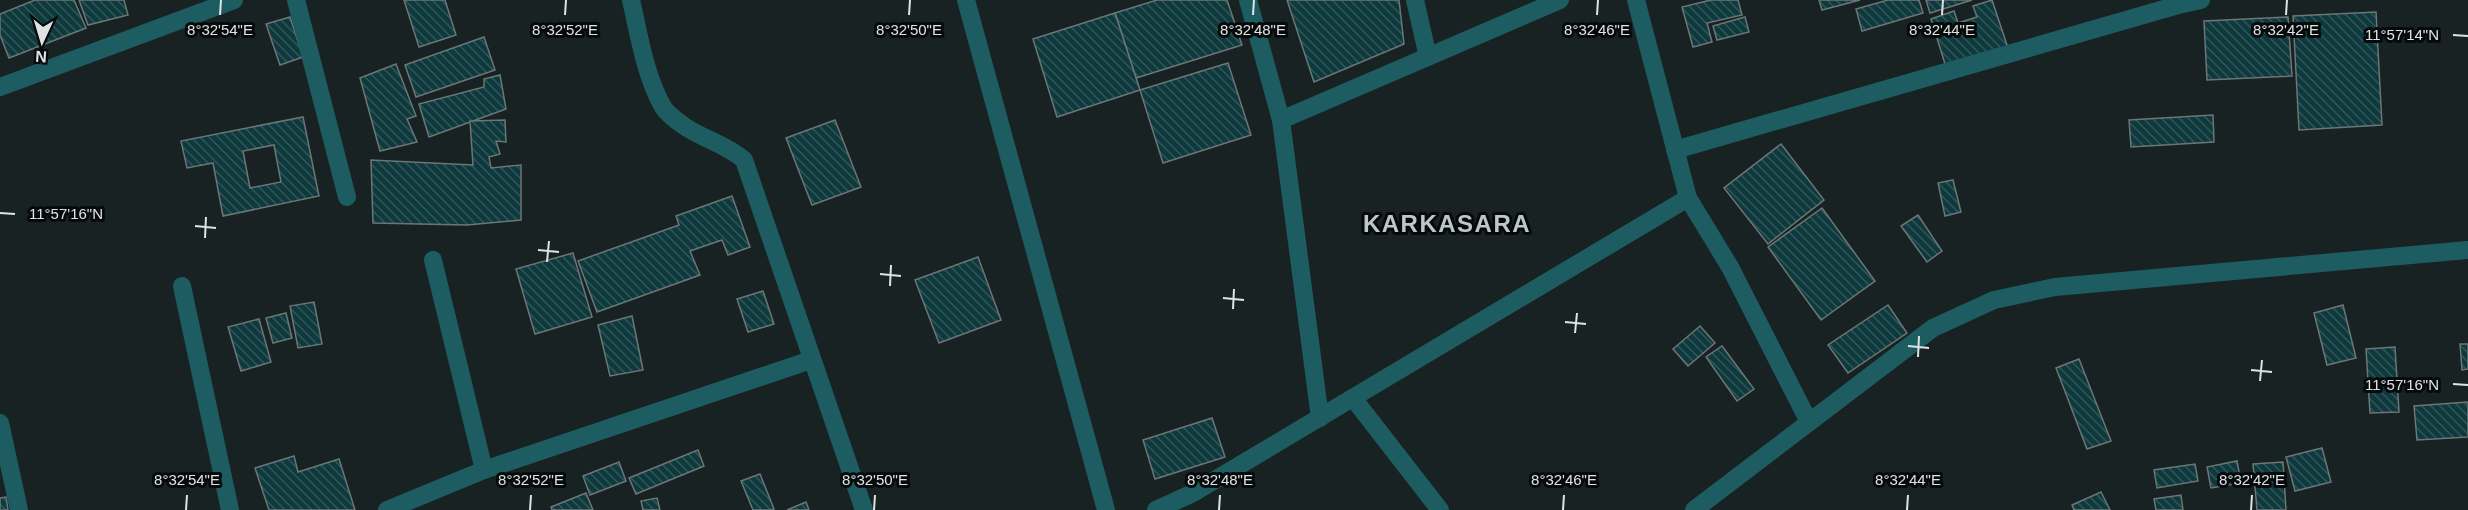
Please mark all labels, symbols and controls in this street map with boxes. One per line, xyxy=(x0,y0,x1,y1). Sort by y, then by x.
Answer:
north arrow xyxy=(12,12,72,72)
text: 8°32'54"E xyxy=(187,21,253,38)
text: 8°32'52"E xyxy=(532,21,598,38)
text: 8°32'50"E xyxy=(876,21,942,38)
text: 8°32'48"E xyxy=(1220,21,1286,38)
text: 8°32'46"E xyxy=(1564,21,1630,38)
text: 8°32'44"E xyxy=(1909,21,1975,38)
text: 8°32'42"E xyxy=(2253,21,2319,38)
text: 11°57'14"N xyxy=(2365,26,2439,43)
text: N xyxy=(35,48,47,65)
text: 11°57'16"N xyxy=(29,205,103,222)
district label: KARKASARA xyxy=(1363,210,1531,237)
text: 11°57'16"N xyxy=(2365,376,2439,393)
text: 8°32'54"E xyxy=(154,471,220,488)
text: 8°32'52"E xyxy=(498,471,564,488)
text: 8°32'50"E xyxy=(842,471,908,488)
text: 8°32'48"E xyxy=(1187,471,1253,488)
text: 8°32'46"E xyxy=(1531,471,1597,488)
text: 8°32'44"E xyxy=(1875,471,1941,488)
text: 8°32'42"E xyxy=(2219,471,2285,488)

